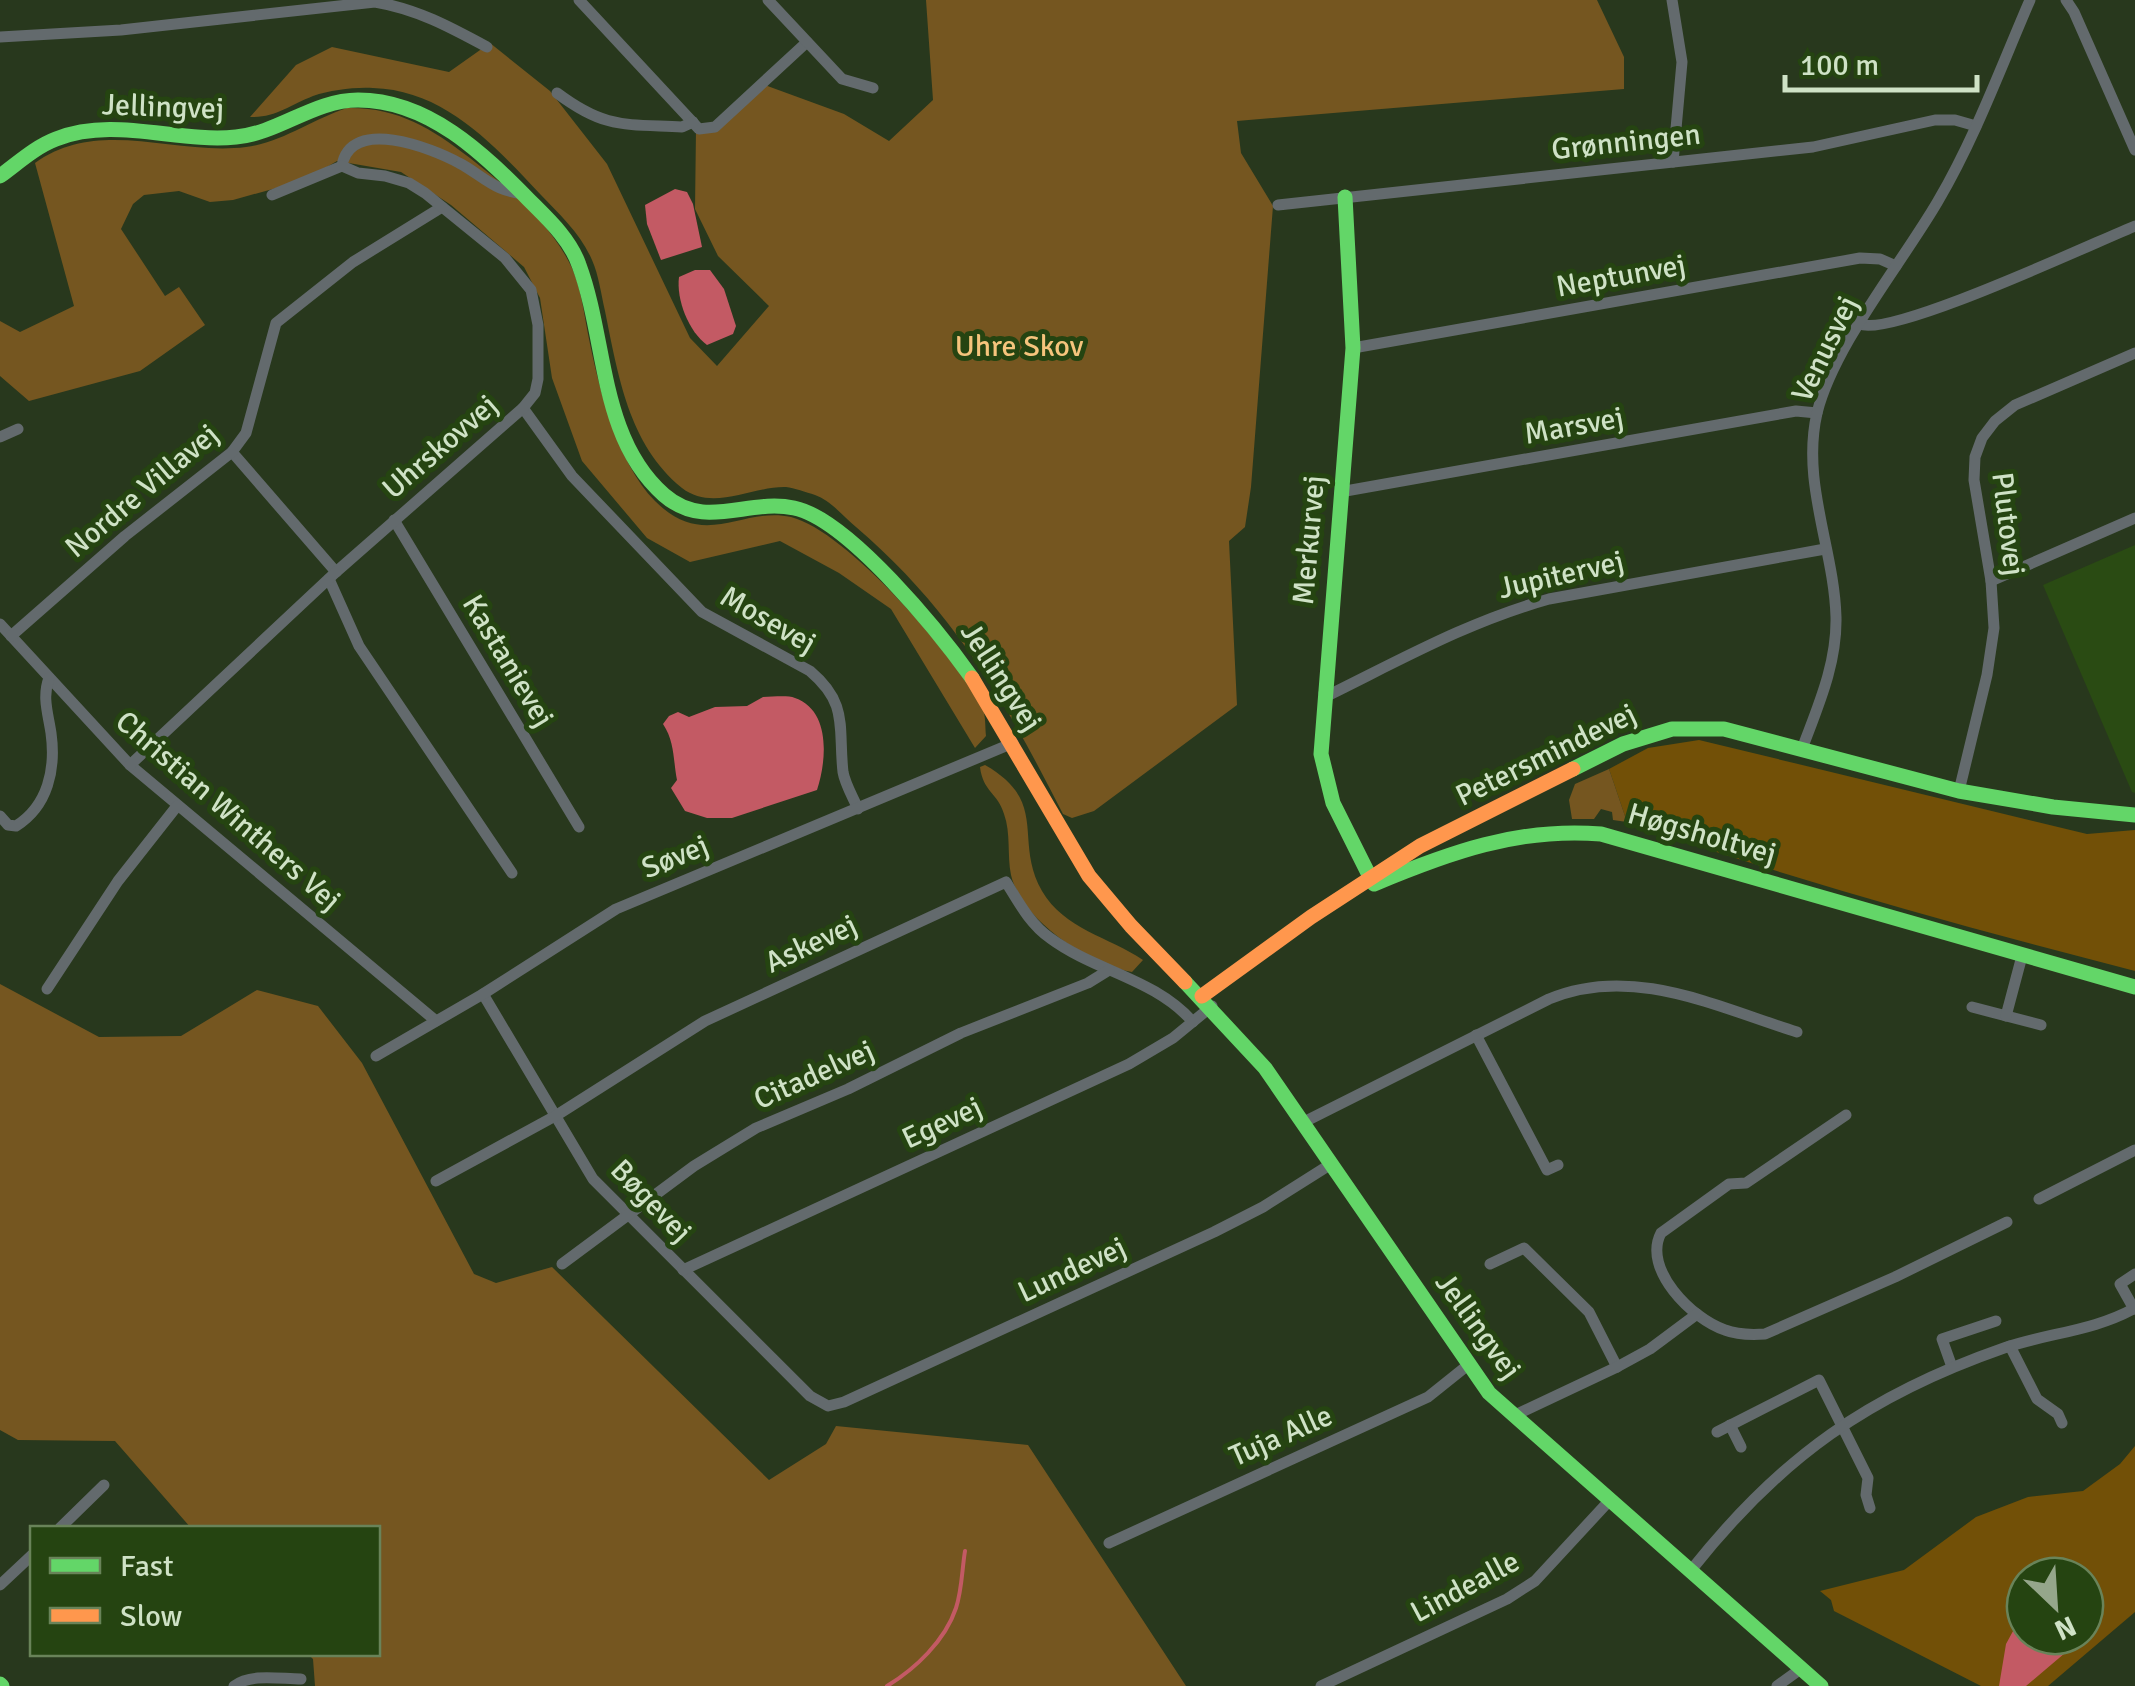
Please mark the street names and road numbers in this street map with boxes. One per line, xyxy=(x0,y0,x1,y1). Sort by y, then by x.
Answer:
street label: Jellingvej xyxy=(101,86,225,128)
street label: Grønningen xyxy=(1550,116,1702,168)
street label: Neptunvej xyxy=(1553,246,1689,306)
street label: Venusvej xyxy=(1784,290,1866,408)
street label: Uhrskovvej xyxy=(375,387,505,507)
street label: Marsvej xyxy=(1521,399,1627,453)
street label: Nordre Villavej xyxy=(58,416,226,566)
street label: Plutovej xyxy=(1983,470,2033,578)
street label: Merkurvej xyxy=(1285,474,1333,606)
street label: Jupitervej xyxy=(1495,543,1627,607)
street label: Mosevej xyxy=(714,578,822,662)
street label: Kastanievej xyxy=(454,588,562,734)
street label: Jellingvej xyxy=(952,616,1050,738)
street label: Petersmindevej xyxy=(1450,695,1642,815)
street label: Christian Winthers Vej xyxy=(108,703,348,919)
street label: Høgsholtvej xyxy=(1624,795,1780,873)
street label: Søvej xyxy=(636,827,714,887)
street label: Askevej xyxy=(759,907,863,981)
street label: Citadelvej xyxy=(748,1032,880,1118)
street label: Egevej xyxy=(896,1089,988,1157)
street label: Bøgevej xyxy=(603,1152,699,1250)
street label: Lundevej xyxy=(1012,1229,1132,1311)
street label: Jellingvej xyxy=(1427,1266,1529,1386)
street label: Tuja Alle xyxy=(1224,1397,1338,1475)
street label: Lindealle xyxy=(1404,1543,1526,1631)

